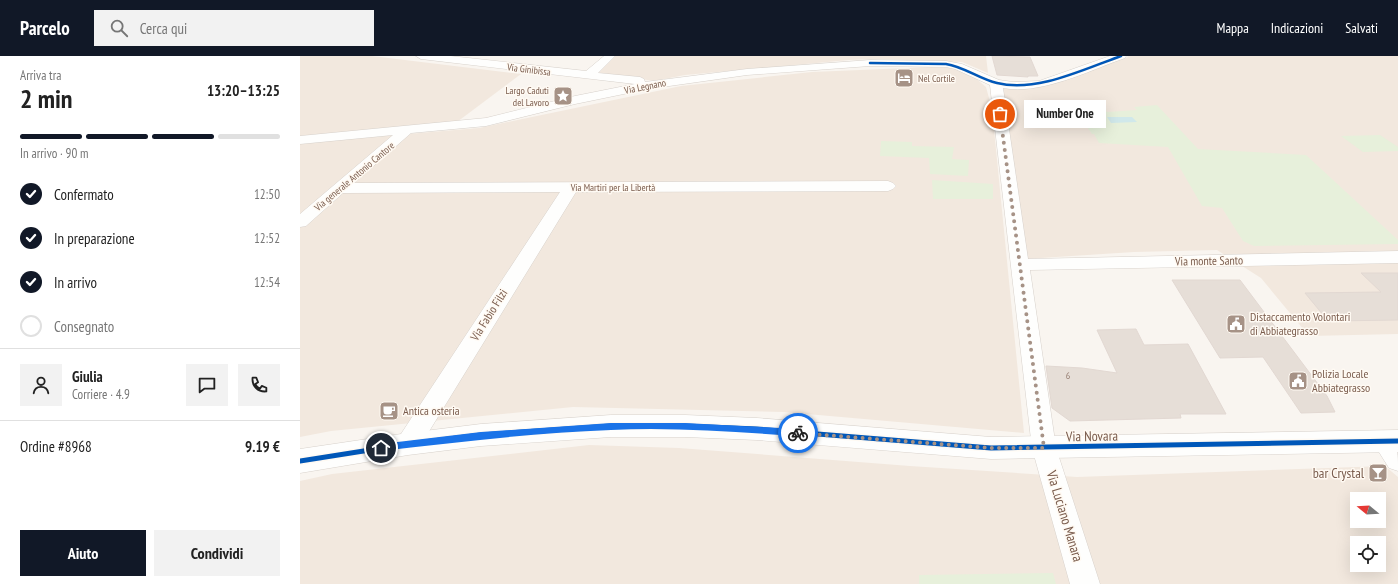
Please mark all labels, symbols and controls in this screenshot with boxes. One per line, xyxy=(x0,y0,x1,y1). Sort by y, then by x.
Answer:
search box xyxy=(94,10,374,46)
text: Parcelo xyxy=(20,16,70,40)
icon: search xyxy=(108,17,130,39)
text: Cerca qui xyxy=(140,19,187,38)
text: Mappa xyxy=(1217,19,1249,37)
text: Indicazioni xyxy=(1271,19,1323,37)
text: Salvati xyxy=(1345,19,1378,37)
street label: Via Ginibissa xyxy=(505,60,551,79)
text: Arriva tra xyxy=(20,67,61,84)
hotel icon: Nel Cortile xyxy=(893,67,915,89)
place label: Nel Cortile xyxy=(918,72,955,85)
street label: Via Legnano xyxy=(622,76,667,97)
text: 13:20–13:25 xyxy=(207,81,280,100)
text: 2 min xyxy=(20,82,73,115)
place label: Largo Caduti del Lavoro xyxy=(505,84,549,109)
place icon: Largo Caduti del Lavoro xyxy=(552,85,574,107)
pin xyxy=(983,97,1017,131)
callout: Number One xyxy=(1024,100,1106,128)
icon: bag xyxy=(989,103,1011,125)
text: Number One xyxy=(1036,105,1094,122)
street label: Via generale Antonio Cantore xyxy=(311,139,397,214)
text: In arrivo · 90 m xyxy=(20,145,89,162)
street label: Via Martiri per la Libertà xyxy=(570,181,655,194)
icon: check xyxy=(20,183,42,205)
text: Confermato xyxy=(54,185,114,204)
text: 12:50 xyxy=(254,186,280,203)
icon: check xyxy=(20,227,42,249)
text: In preparazione xyxy=(54,229,135,248)
text: 12:52 xyxy=(254,230,280,247)
street label: Via monte Santo xyxy=(1174,252,1243,269)
icon: check xyxy=(20,271,42,293)
text: In arrivo xyxy=(54,273,97,292)
text: 12:54 xyxy=(254,274,280,291)
street label: Via Fabio Filzi xyxy=(466,286,510,344)
place label: Distaccamento Volontari di Abbiategrasso xyxy=(1250,309,1350,338)
public building icon: Distaccamento Volontari di Abbiategrasso xyxy=(1225,313,1247,335)
text: Consegnato xyxy=(54,317,114,336)
button: person xyxy=(20,364,62,406)
button: chat xyxy=(186,364,228,406)
button: phone xyxy=(238,364,280,406)
place label: Polizia Locale Abbiategrasso xyxy=(1312,366,1370,395)
text: Giulia xyxy=(72,367,103,386)
house number: 6 xyxy=(1066,369,1071,382)
public building icon: Polizia Locale Abbiategrasso xyxy=(1287,370,1309,392)
text: Corriere · 4.9 xyxy=(72,386,130,403)
cafe icon: Antica osteria xyxy=(378,400,400,422)
place label: Antica osteria xyxy=(403,403,460,418)
courier xyxy=(778,413,818,453)
icon: bike xyxy=(787,422,809,444)
street label: Via Novara xyxy=(1065,427,1118,445)
pin xyxy=(364,431,398,465)
text: Ordine #8968 xyxy=(20,437,92,456)
text: 9.19 € xyxy=(245,437,280,456)
icon: home xyxy=(370,437,392,459)
bar icon: bar Crystal xyxy=(1367,462,1389,484)
place label: bar Crystal xyxy=(1313,464,1365,482)
street label: Via Luciano Manara xyxy=(1042,467,1087,564)
north arrow xyxy=(1350,492,1386,528)
map controls xyxy=(1350,492,1386,572)
button: Aiuto xyxy=(20,530,146,576)
button: Condividi xyxy=(154,530,280,576)
button: locate xyxy=(1350,536,1386,572)

